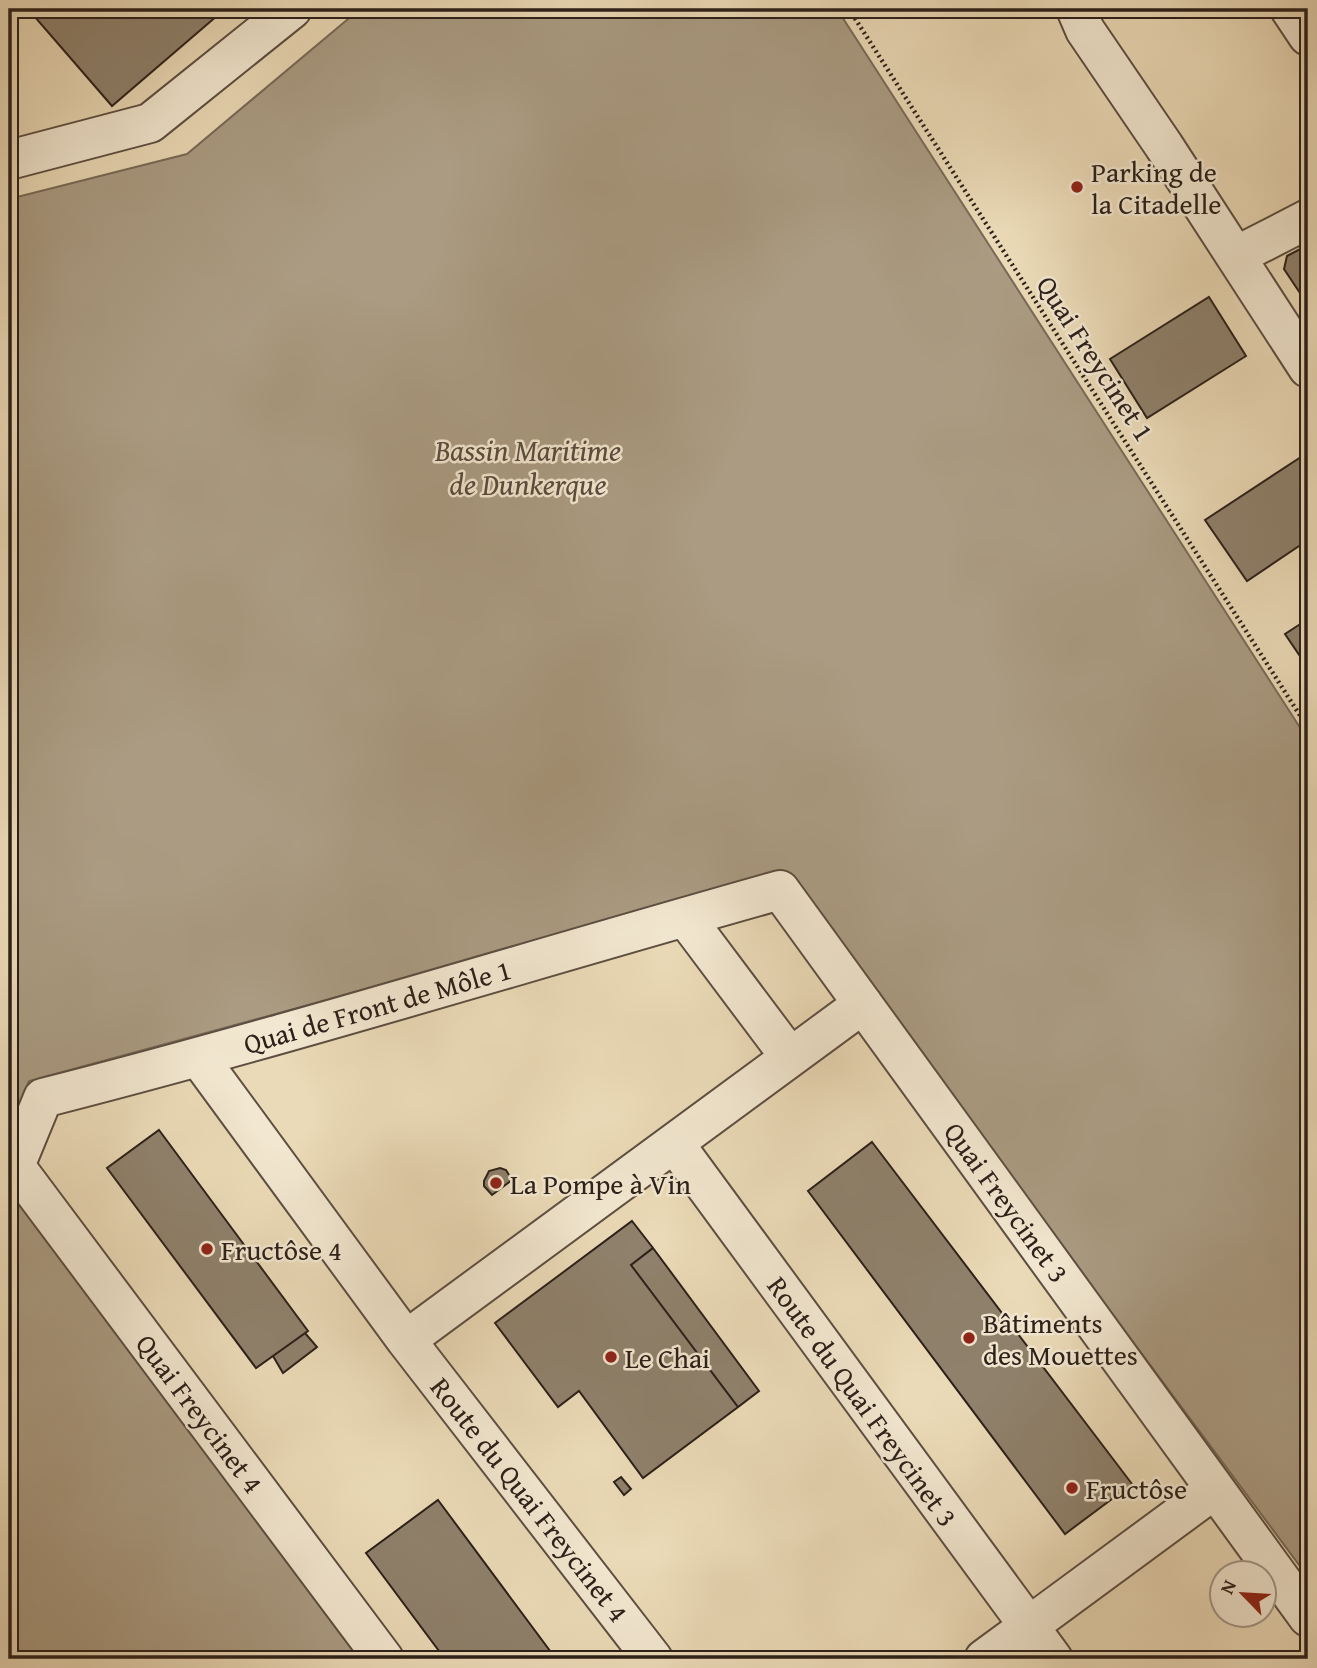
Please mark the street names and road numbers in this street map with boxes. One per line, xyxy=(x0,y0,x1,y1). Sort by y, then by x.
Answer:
street label: Quai Freycinet 1 xyxy=(1027,267,1165,449)
street label: Quai de Front de Môle 1 xyxy=(238,948,516,1064)
street label: Quai Freycinet 3 xyxy=(935,1113,1079,1291)
street label: Route du Quai Freycinet 3 xyxy=(758,1267,968,1535)
street label: Quai Freycinet 4 xyxy=(126,1325,274,1501)
street label: Route du Quai Freycinet 4 xyxy=(421,1368,639,1630)

